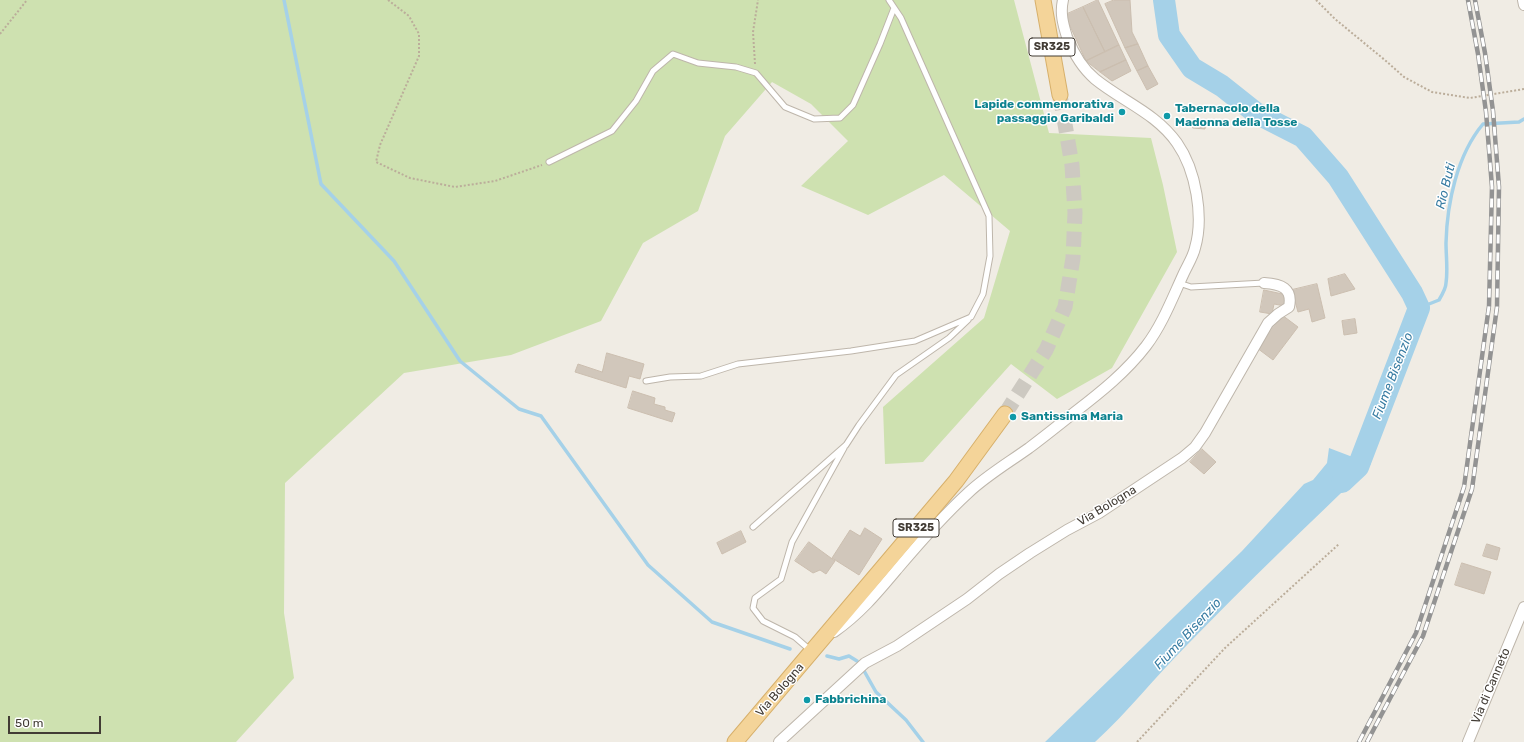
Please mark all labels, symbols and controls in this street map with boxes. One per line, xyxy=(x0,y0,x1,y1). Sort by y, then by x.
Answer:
road number: SR325 xyxy=(1029,38,1075,56)
place label: Lapide commemorativa passaggio Garibaldi xyxy=(974,98,1114,126)
place label: Tabernacolo della Madonna della Tosse xyxy=(1175,102,1297,130)
marker: Lapide commemorativa passaggio Garibaldi xyxy=(1117,107,1127,117)
marker: Tabernacolo della Madonna della Tosse xyxy=(1162,111,1172,121)
water label: Rio Buti xyxy=(1433,161,1459,211)
water label: Fiume Bisenzio xyxy=(1369,331,1417,421)
place label: Santissima Maria xyxy=(1021,410,1123,424)
marker: Santissima Maria xyxy=(1008,412,1018,422)
street label: Via Bologna xyxy=(1075,483,1139,529)
road number: SR325 xyxy=(893,519,939,537)
water label: Fiume Bisenzio xyxy=(1151,595,1225,673)
street label: Via di Canneto xyxy=(1469,646,1513,726)
street label: Via Bologna xyxy=(753,660,807,720)
place label: Fabbrichina xyxy=(815,693,886,707)
marker: Fabbrichina xyxy=(802,695,812,705)
scale bar xyxy=(10,708,103,734)
text: 50 m xyxy=(15,716,43,730)

